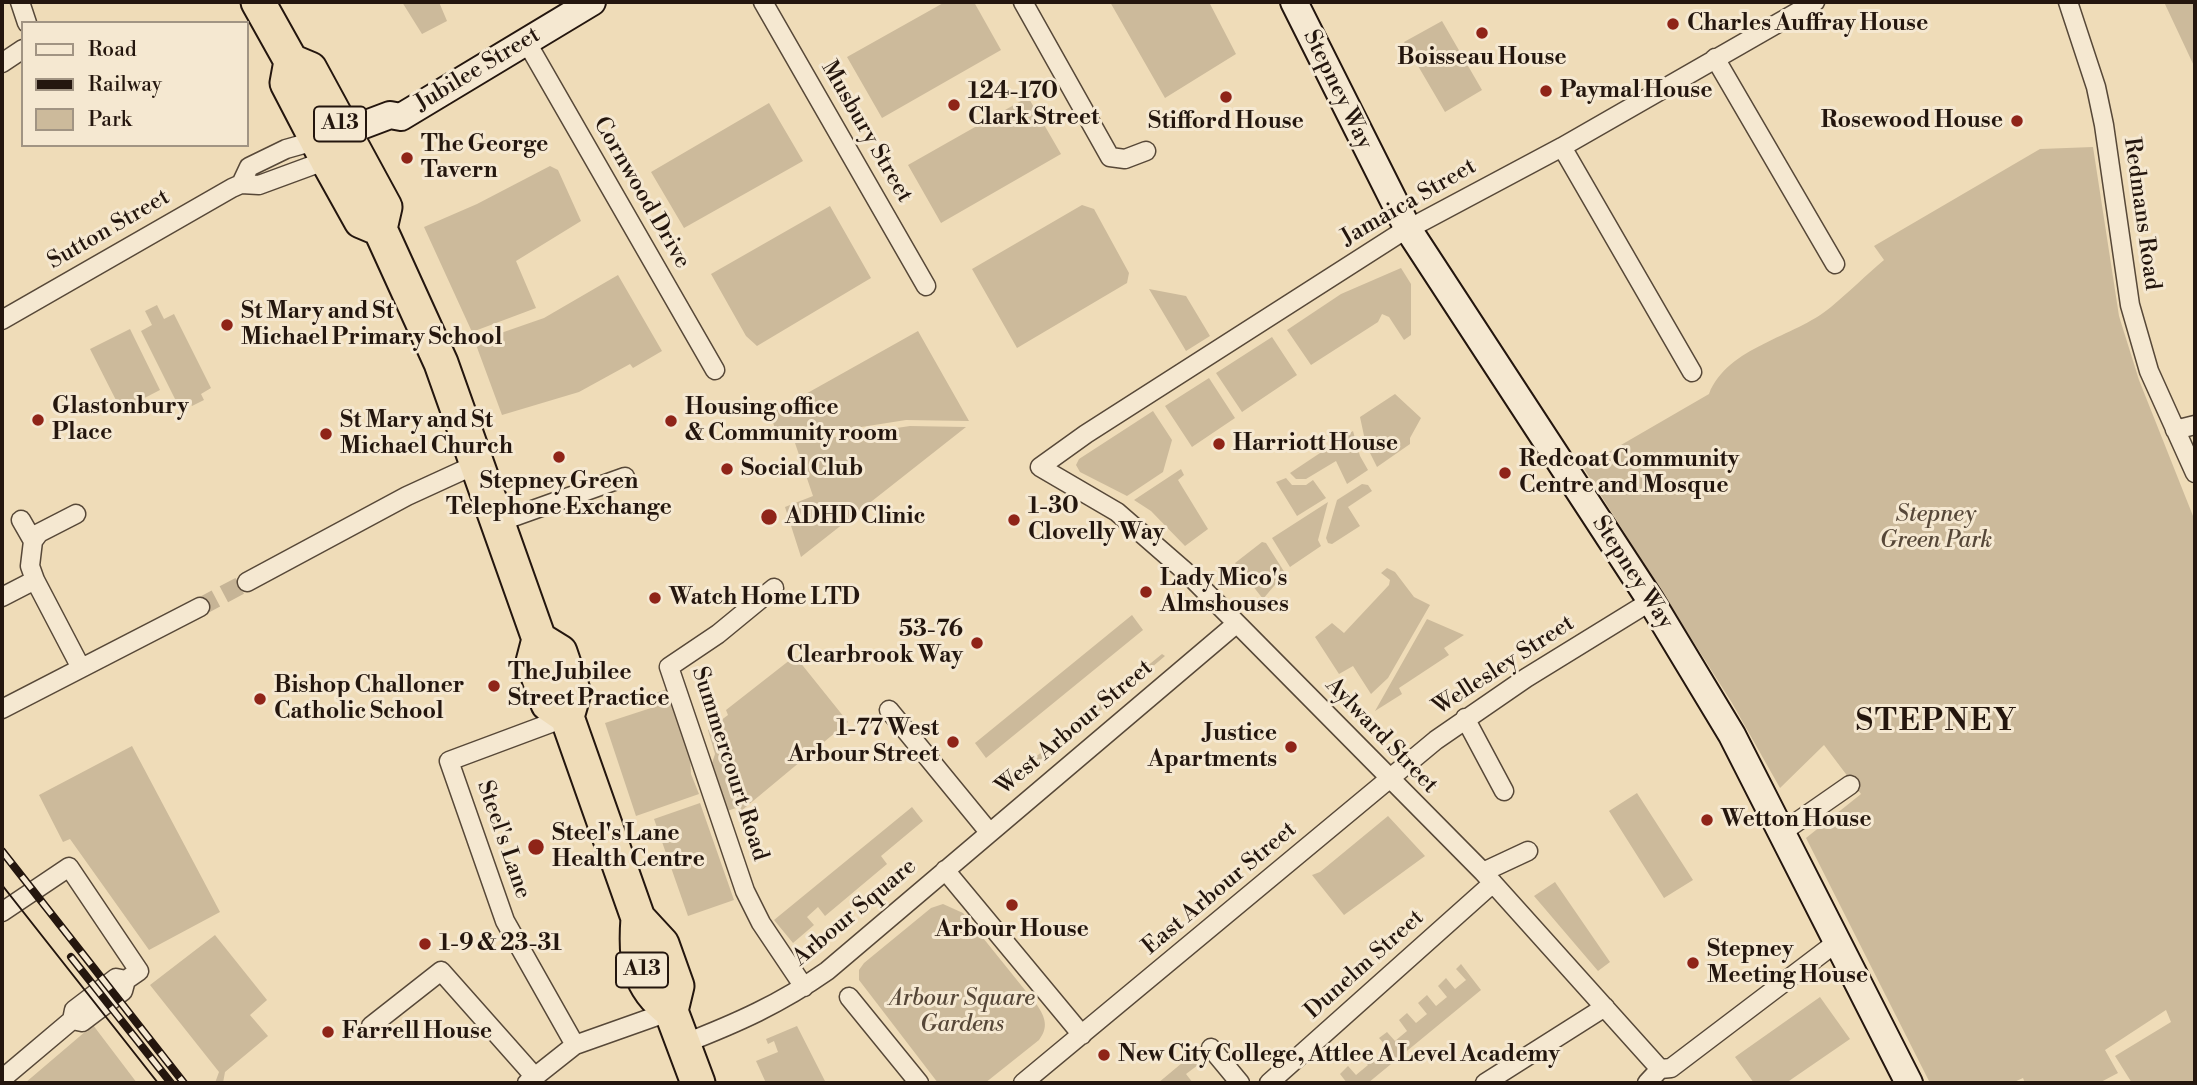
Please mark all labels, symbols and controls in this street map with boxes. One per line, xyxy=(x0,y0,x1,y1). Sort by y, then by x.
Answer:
place label: Charles Auffray House xyxy=(1687,10,1928,38)
marker: Charles Auffray House xyxy=(1665,16,1681,32)
legend xyxy=(21,21,248,147)
street label: Jubilee Street xyxy=(411,22,545,118)
marker: Boisseau House xyxy=(1474,25,1490,41)
street label: Stepney Way xyxy=(1296,26,1378,154)
text: Road xyxy=(88,37,137,63)
place label: Boisseau House xyxy=(1397,44,1567,72)
street label: Musbury Street xyxy=(814,56,918,208)
text: Railway xyxy=(88,72,162,98)
place label: Paymal House xyxy=(1560,77,1713,105)
place label: 124-170 Clark Street xyxy=(968,78,1099,132)
marker: Paymal House xyxy=(1538,83,1554,99)
marker: Stifford House xyxy=(1218,89,1234,105)
marker: 124-170 Clark Street xyxy=(946,97,962,113)
road number: A13 xyxy=(314,106,366,142)
text: Park xyxy=(88,107,132,133)
place label: Rosewood House xyxy=(1821,107,2003,135)
place label: Stifford House xyxy=(1148,108,1304,136)
street label: Cornwood Drive xyxy=(586,112,696,274)
marker: Rosewood House xyxy=(2009,113,2025,129)
place label: The George Tavern xyxy=(421,131,548,185)
street label: Redmans Road xyxy=(2117,136,2165,292)
marker: The George Tavern xyxy=(399,150,415,166)
street label: Jamaica Street xyxy=(1337,153,1481,253)
street label: Sutton Street xyxy=(43,184,175,276)
place label: St Mary and St Michael Primary School xyxy=(241,298,502,352)
marker: St Mary and St Michael Primary School xyxy=(219,317,235,333)
place label: Glastonbury Place xyxy=(52,393,189,447)
place label: Housing office & Community room xyxy=(685,394,898,448)
place label: St Mary and St Michael Church xyxy=(340,407,513,461)
marker: Glastonbury Place xyxy=(30,412,46,428)
marker: Housing office & Community room xyxy=(663,413,679,429)
marker: St Mary and St Michael Church xyxy=(318,426,334,442)
place label: Harriott House xyxy=(1233,430,1398,458)
marker: Harriott House xyxy=(1211,436,1227,452)
place label: Redcoat Community Centre and Mosque xyxy=(1519,446,1739,500)
marker: Stepney Green Telephone Exchange xyxy=(551,449,567,465)
place label: Social Club xyxy=(741,455,863,483)
marker: Social Club xyxy=(719,461,735,477)
marker: Redcoat Community Centre and Mosque xyxy=(1497,465,1513,481)
place label: Stepney Green Telephone Exchange xyxy=(446,468,672,522)
place label: 1-30 Clovelly Way xyxy=(1028,493,1164,547)
park label: Stepney Green Park xyxy=(1880,501,1992,555)
place label: ADHD Clinic xyxy=(785,503,926,531)
marker: ADHD Clinic xyxy=(759,507,779,527)
street label: Stepney Way xyxy=(1585,511,1679,635)
marker: 1-30 Clovelly Way xyxy=(1006,512,1022,528)
place label: Lady Mico's Almshouses xyxy=(1160,565,1289,619)
place label: Watch Home LTD xyxy=(669,584,860,612)
marker: Lady Mico's Almshouses xyxy=(1138,584,1154,600)
marker: Watch Home LTD xyxy=(647,590,663,606)
street label: Wellesley Street xyxy=(1428,610,1580,722)
place label: 53-76 Clearbrook Way xyxy=(787,616,963,670)
marker: 53-76 Clearbrook Way xyxy=(969,635,985,651)
street label: West Arbour Street xyxy=(991,654,1159,802)
place label: The Jubilee Street Practice xyxy=(508,659,670,713)
street label: Summercourt Road xyxy=(685,664,773,864)
place label: Bishop Challoner Catholic School xyxy=(274,672,464,726)
street label: Aylward Street xyxy=(1319,672,1443,800)
marker: The Jubilee Street Practice xyxy=(486,678,502,694)
marker: Bishop Challoner Catholic School xyxy=(252,691,268,707)
district label: STEPNEY xyxy=(1857,705,2017,741)
place label: 1-77 West Arbour Street xyxy=(788,715,939,769)
place label: Justice Apartments xyxy=(1148,720,1277,774)
marker: 1-77 West Arbour Street xyxy=(945,734,961,750)
marker: Justice Apartments xyxy=(1283,739,1299,755)
street label: Steel's Lane xyxy=(470,777,536,903)
place label: Wetton House xyxy=(1721,806,1872,834)
marker: Wetton House xyxy=(1699,812,1715,828)
street label: East Arbour Street xyxy=(1137,817,1303,961)
place label: Steel's Lane Health Centre xyxy=(552,820,705,874)
marker: Steel's Lane Health Centre xyxy=(526,837,546,857)
street label: Arbour Square xyxy=(788,853,922,973)
marker: Arbour House xyxy=(1004,897,1020,913)
street label: Dunelm Street xyxy=(1300,904,1430,1026)
place label: Arbour House xyxy=(935,916,1089,944)
place label: 1-9 & 23-31 xyxy=(439,930,562,958)
marker: 1-9 & 23-31 xyxy=(417,936,433,952)
place label: Stepney Meeting House xyxy=(1707,936,1868,990)
road number: A13 xyxy=(616,953,668,988)
marker: Stepney Meeting House xyxy=(1685,955,1701,971)
park label: Arbour Square Gardens xyxy=(889,985,1035,1039)
place label: Farrell House xyxy=(342,1018,492,1046)
marker: Farrell House xyxy=(320,1024,336,1040)
place label: New City College, Attlee A Level Academy xyxy=(1118,1041,1560,1069)
marker: New City College, Attlee A Level Academy xyxy=(1096,1047,1112,1063)

